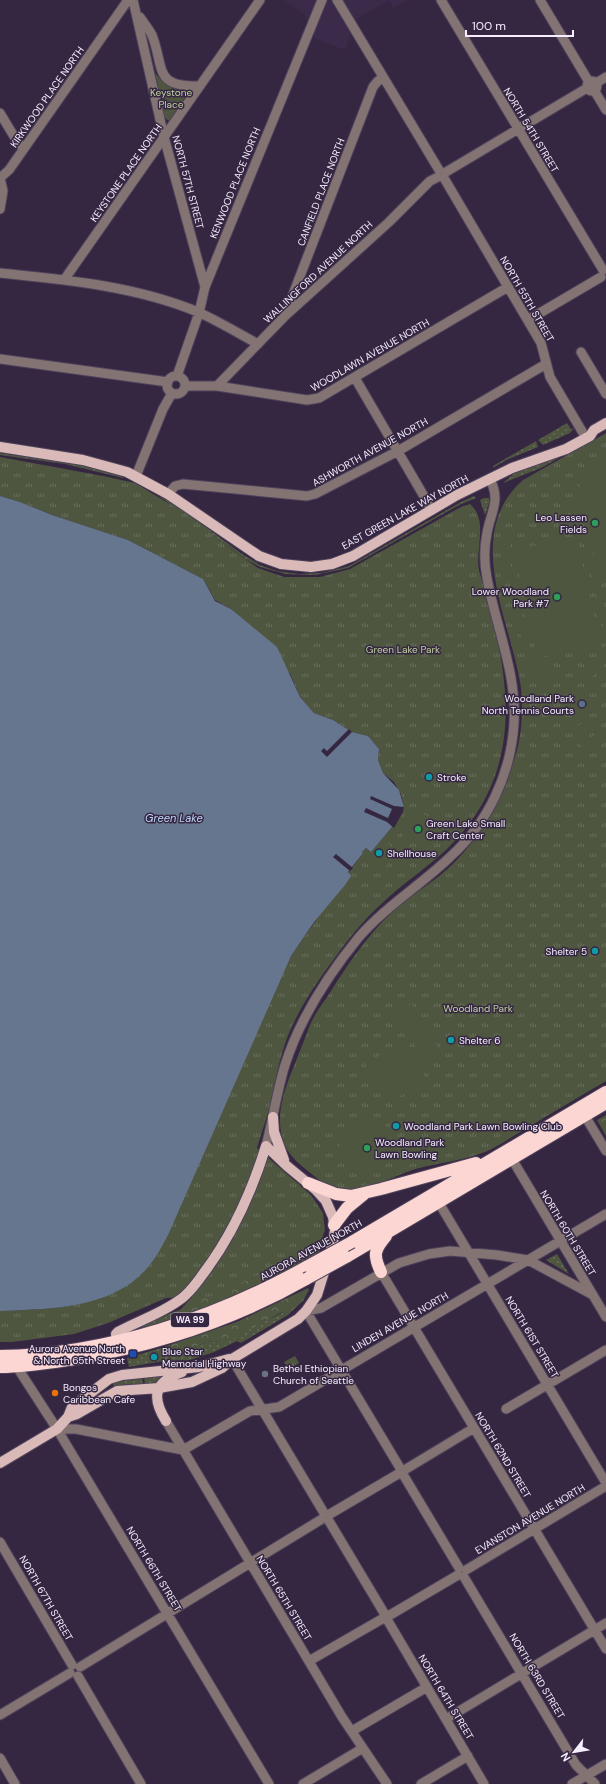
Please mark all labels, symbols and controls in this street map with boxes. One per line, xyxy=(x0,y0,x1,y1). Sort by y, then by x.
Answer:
scale bar xyxy=(466,12,573,38)
text: 100 m xyxy=(472,18,506,34)
street label: KIRKWOOD PLACE NORTH xyxy=(7,44,87,150)
street label: NORTH 54TH STREET xyxy=(501,85,562,175)
park label: Keystone Place xyxy=(150,86,192,111)
street label: KEYSTONE PLACE NORTH xyxy=(87,121,165,224)
street label: KENWOOD PLACE NORTH xyxy=(207,125,263,240)
street label: NORTH 57TH STREET xyxy=(169,134,207,230)
street label: CANFIELD PLACE NORTH xyxy=(294,136,348,248)
street label: WALLINGFORD AVENUE NORTH xyxy=(261,218,375,326)
street label: NORTH 55TH STREET xyxy=(497,254,557,345)
street label: WOODLAWN AVENUE NORTH xyxy=(308,316,432,394)
street label: ASHWORTH AVENUE NORTH xyxy=(310,415,430,489)
street label: EAST GREEN LAKE WAY NORTH xyxy=(339,472,471,552)
place label: Leo Lassen Fields xyxy=(536,511,587,536)
marker: Leo Lassen Fields xyxy=(590,518,600,528)
place label: Lower Woodland Park #7 xyxy=(472,585,549,610)
marker: Lower Woodland Park #7 xyxy=(552,592,562,602)
park label: Green Lake Park xyxy=(366,643,440,656)
place label: Woodland Park North Tennis Courts xyxy=(482,692,574,717)
marker: Woodland Park North Tennis Courts xyxy=(577,699,587,709)
place label: Stroke xyxy=(437,771,467,784)
marker: Stroke xyxy=(424,772,434,782)
water label: Green Lake xyxy=(145,811,203,825)
place label: Green Lake Small Craft Center xyxy=(426,817,505,842)
marker: Green Lake Small Craft Center xyxy=(413,824,423,834)
place label: Shellhouse xyxy=(387,847,437,860)
marker: Shellhouse xyxy=(374,848,384,858)
place label: Shelter 5 xyxy=(546,945,587,958)
marker: Shelter 5 xyxy=(590,946,600,956)
park label: Woodland Park xyxy=(443,1002,513,1015)
place label: Shelter 6 xyxy=(459,1034,501,1047)
marker: Shelter 6 xyxy=(446,1035,456,1045)
place label: Woodland Park Lawn Bowling Club xyxy=(404,1120,562,1133)
marker: Woodland Park Lawn Bowling Club xyxy=(391,1121,401,1131)
place label: Woodland Park Lawn Bowling xyxy=(375,1136,444,1161)
marker: Woodland Park Lawn Bowling xyxy=(362,1143,372,1153)
street label: NORTH 60TH STREET xyxy=(537,1188,599,1279)
street label: AURORA AVENUE NORTH xyxy=(258,1216,364,1283)
street label: LINDEN AVENUE NORTH xyxy=(349,1289,451,1355)
street label: NORTH 61ST STREET xyxy=(502,1294,562,1381)
road number: WA 99 xyxy=(171,1313,209,1327)
place label: Aurora Avenue North & North 65th Street xyxy=(29,1342,125,1367)
place label: Blue Star Memorial Highway xyxy=(162,1345,247,1370)
marker: Aurora Avenue North & North 65th Street xyxy=(128,1349,138,1359)
marker: Blue Star Memorial Highway xyxy=(149,1352,159,1362)
place label: Bethel Ethiopian Church of Seattle xyxy=(273,1362,354,1387)
marker: Bethel Ethiopian Church of Seattle xyxy=(260,1369,270,1379)
place label: Bongos Caribbean Cafe xyxy=(63,1381,136,1406)
marker: Bongos Caribbean Cafe xyxy=(50,1388,60,1398)
street label: NORTH 62ND STREET xyxy=(472,1410,534,1501)
street label: EVANSTON AVENUE NORTH xyxy=(473,1481,587,1557)
street label: NORTH 66TH STREET xyxy=(123,1524,185,1614)
street label: NORTH 67TH STREET xyxy=(16,1553,76,1643)
street label: NORTH 65TH STREET xyxy=(253,1553,315,1643)
street label: NORTH 63RD STREET xyxy=(506,1631,568,1721)
street label: NORTH 64TH STREET xyxy=(416,1652,477,1742)
north arrow xyxy=(554,1732,594,1772)
text: N xyxy=(557,1750,573,1764)

